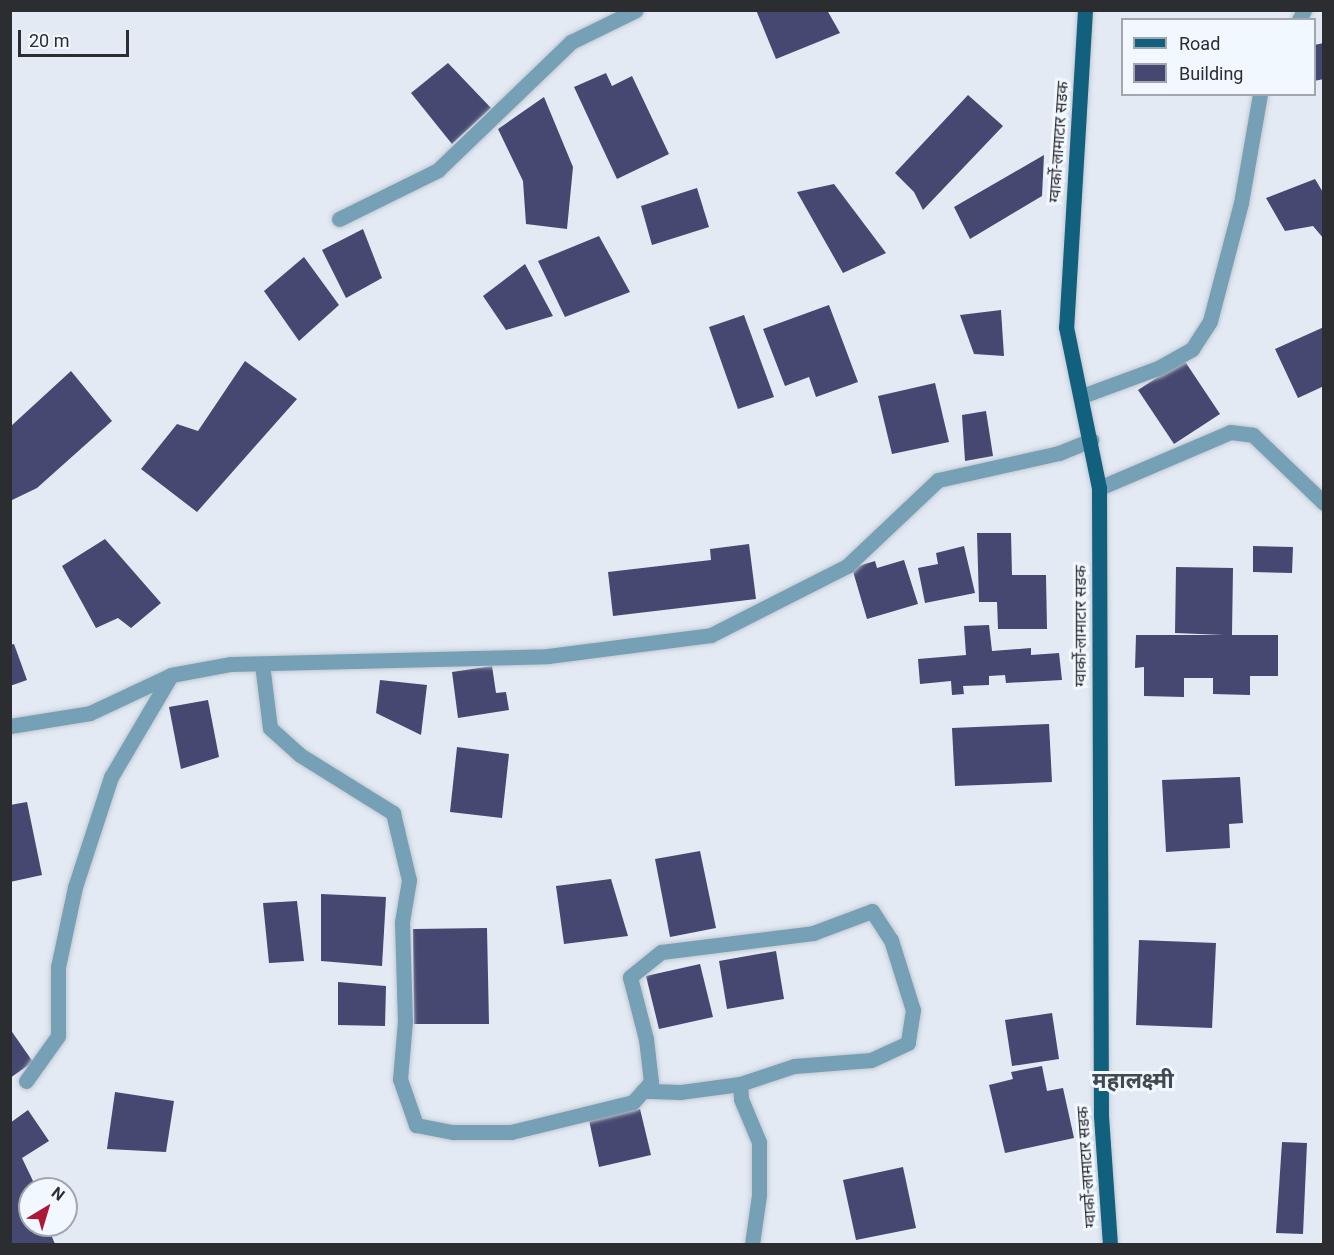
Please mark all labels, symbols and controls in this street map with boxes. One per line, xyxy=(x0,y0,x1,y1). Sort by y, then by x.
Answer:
scale bar xyxy=(21,18,132,56)
legend xyxy=(1121,18,1316,96)
text: 20 m xyxy=(29,30,69,51)
text: Road xyxy=(1179,33,1220,54)
text: Building xyxy=(1179,63,1243,84)
street label: ग्वार्को-लामाटार सडक xyxy=(1045,81,1073,203)
street label: ग्वार्को-लामाटार सडक xyxy=(1071,565,1091,687)
district label: महालक्ष्मी xyxy=(1092,1068,1174,1094)
street label: ग्वार्को-लामाटार सडक xyxy=(1073,1106,1101,1228)
north arrow xyxy=(18,1177,78,1237)
text: N xyxy=(48,1183,68,1205)

